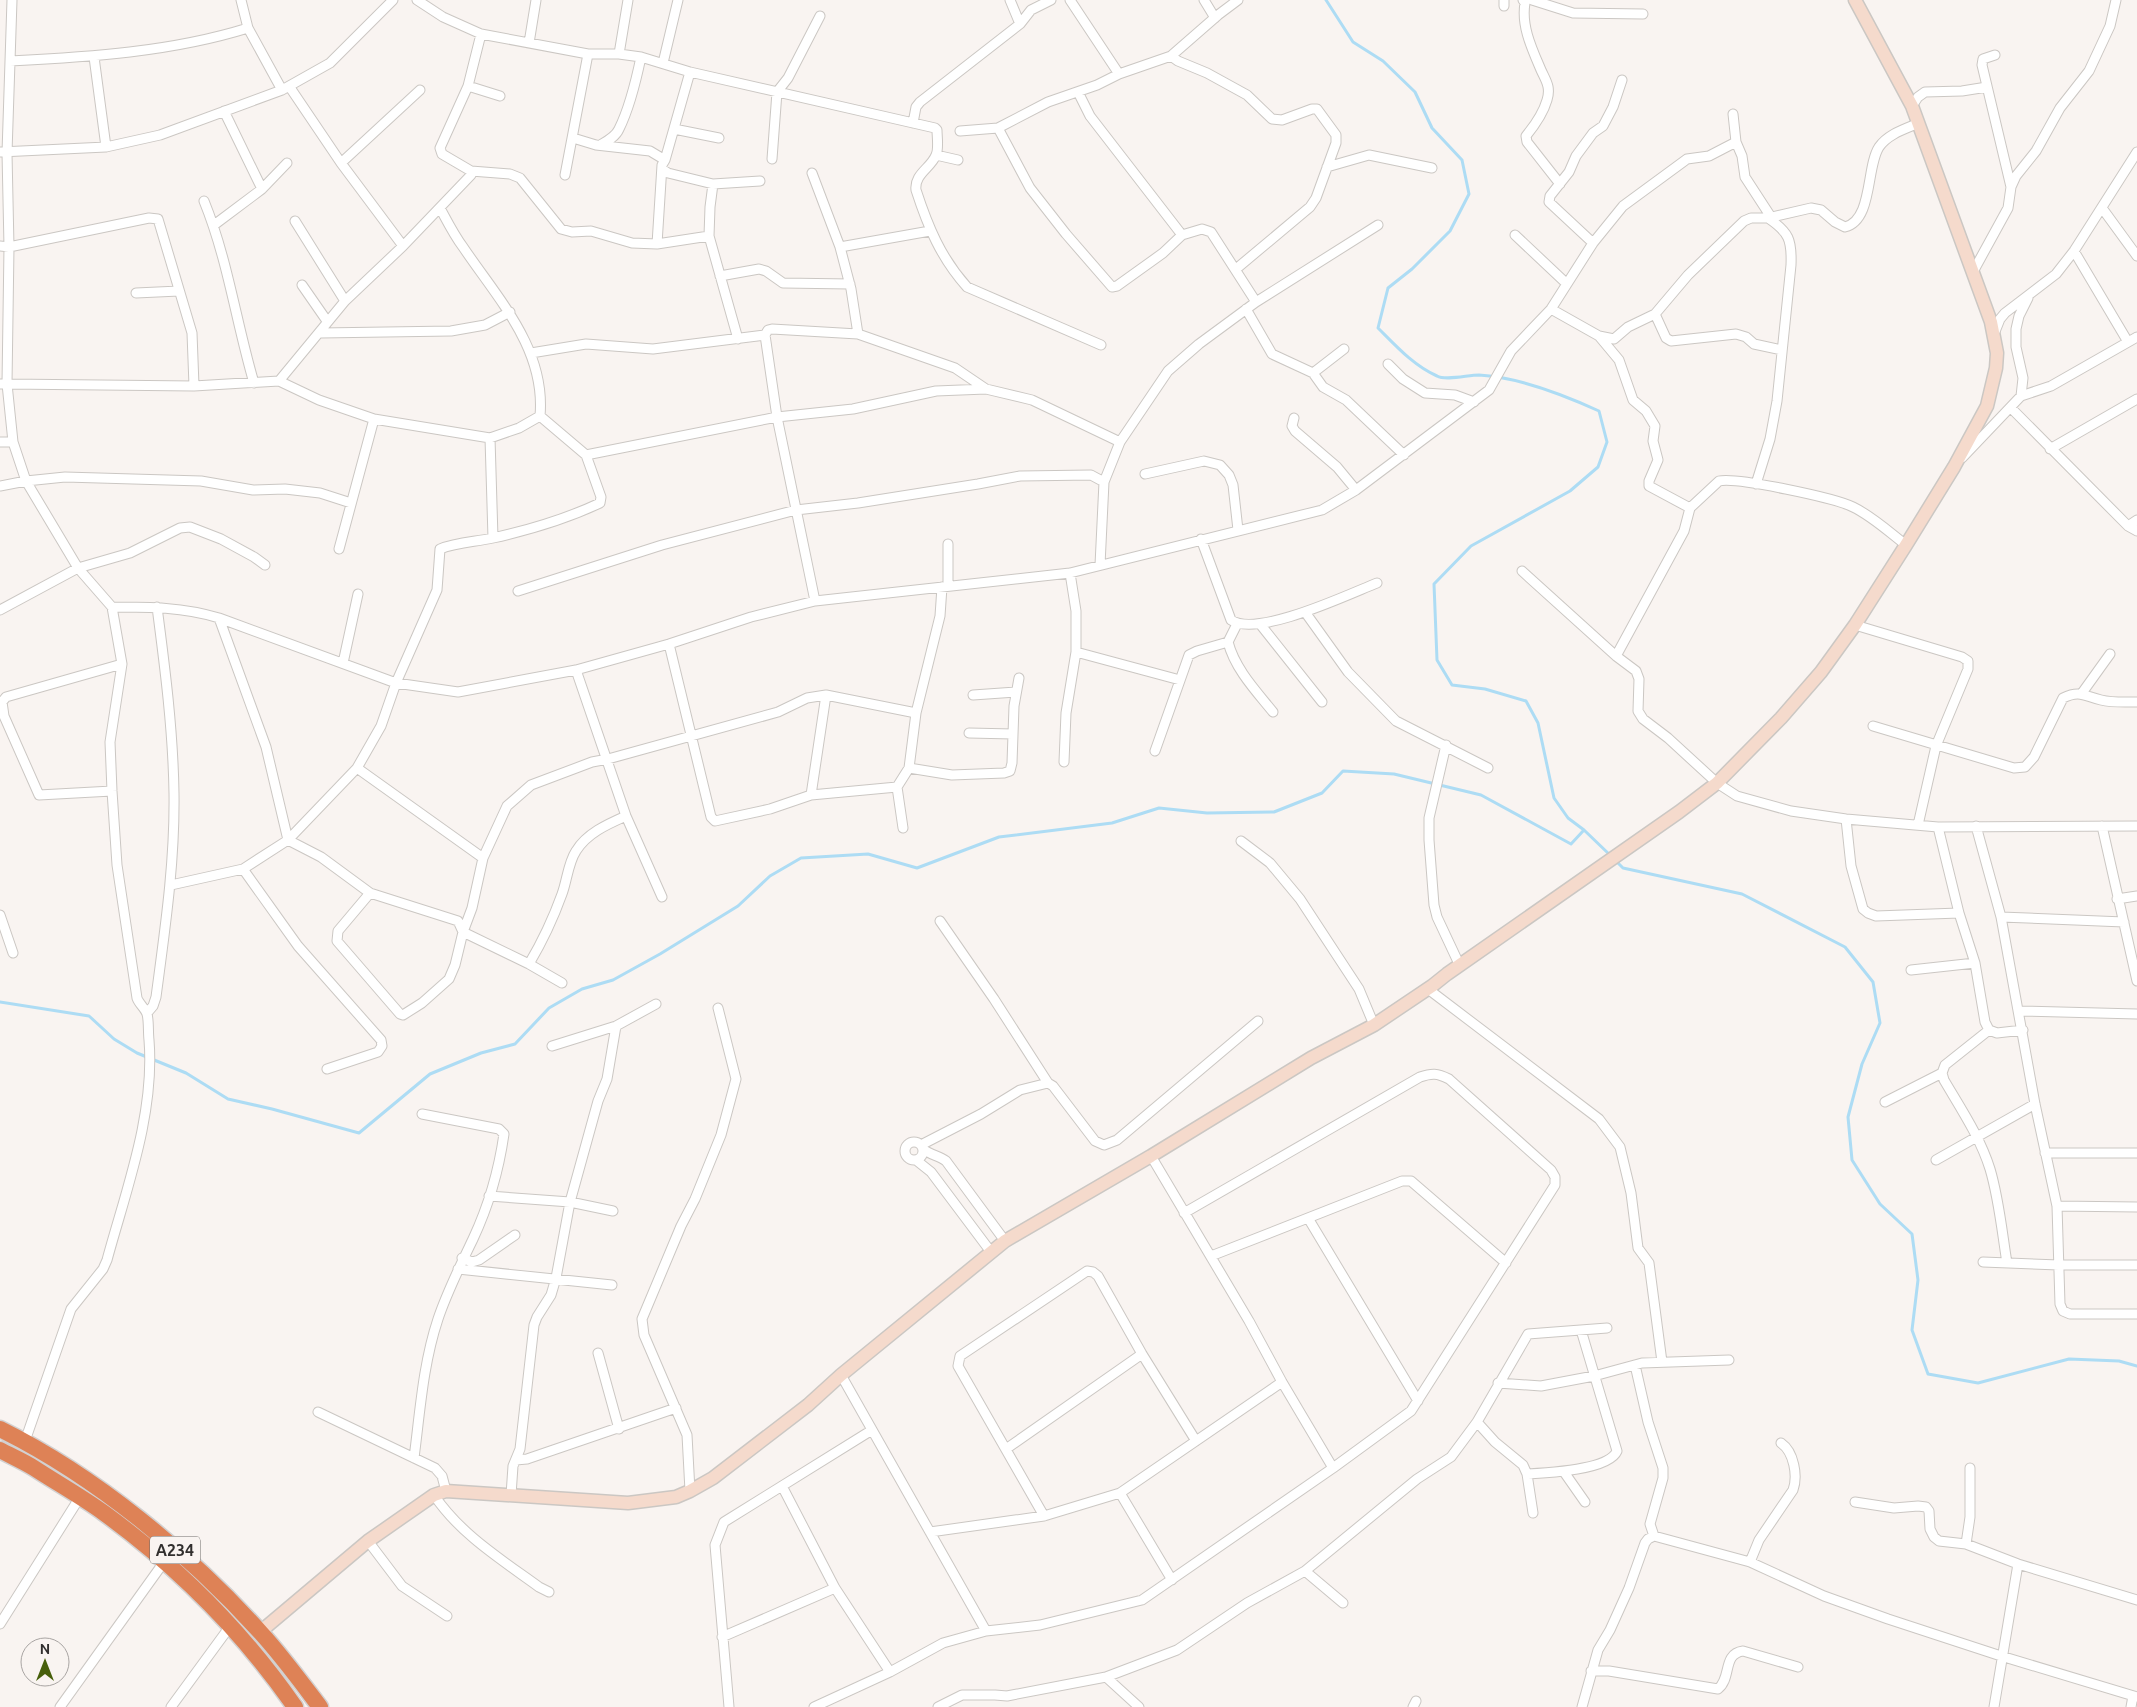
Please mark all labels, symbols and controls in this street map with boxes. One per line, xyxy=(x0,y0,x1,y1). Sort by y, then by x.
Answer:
road number: A234 xyxy=(150,1536,200,1564)
north arrow xyxy=(20,1637,70,1687)
text: N xyxy=(40,1641,50,1657)

